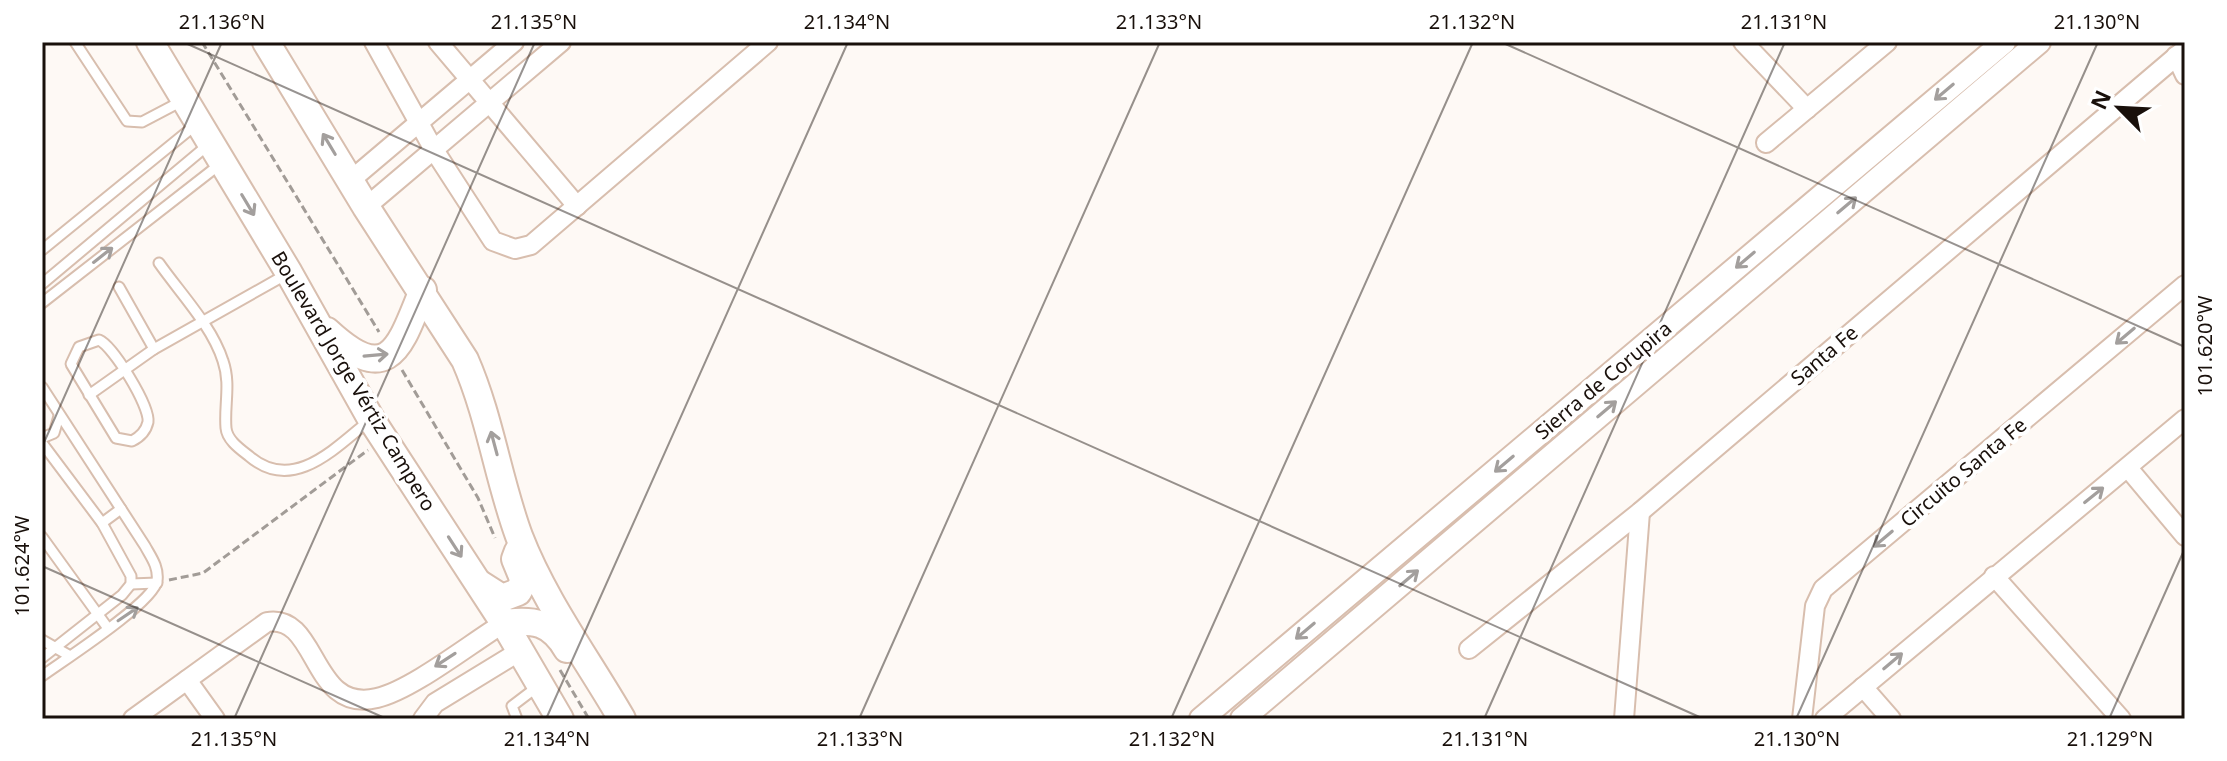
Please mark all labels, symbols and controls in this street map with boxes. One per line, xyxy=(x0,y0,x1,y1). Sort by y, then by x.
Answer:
text: 21.136°N xyxy=(179,8,265,35)
text: 21.135°N xyxy=(491,8,577,35)
text: 21.134°N xyxy=(804,8,890,35)
text: 21.133°N xyxy=(1116,8,1202,35)
text: 21.132°N xyxy=(1429,8,1515,35)
text: 21.131°N xyxy=(1741,8,1827,35)
text: 21.130°N xyxy=(2054,8,2140,35)
north arrow xyxy=(2079,68,2159,148)
one-way arrow xyxy=(1934,83,1955,101)
text: N xyxy=(2082,85,2117,114)
one-way arrow xyxy=(320,133,336,156)
one-way arrow xyxy=(240,193,256,216)
one-way arrow xyxy=(1837,196,1857,214)
one-way arrow xyxy=(92,246,113,264)
street label: Boulevard Jorge Vértiz Campero xyxy=(265,246,443,516)
one-way arrow xyxy=(1736,251,1756,269)
text: 101.620°W xyxy=(2191,295,2218,397)
street label: Sierra de Corupira xyxy=(1529,315,1677,445)
street label: Santa Fe xyxy=(1785,319,1863,391)
one-way arrow xyxy=(2116,327,2136,345)
one-way arrow xyxy=(363,348,389,363)
one-way arrow xyxy=(1596,401,1616,419)
street label: Circuito Santa Fe xyxy=(1894,411,2032,533)
one-way arrow xyxy=(485,431,500,456)
one-way arrow xyxy=(1494,455,1515,473)
one-way arrow xyxy=(2083,487,2104,505)
text: 101.624°W xyxy=(8,515,35,617)
one-way arrow xyxy=(1874,530,1894,548)
one-way arrow xyxy=(446,536,463,558)
one-way arrow xyxy=(1398,569,1418,587)
one-way arrow xyxy=(116,605,138,622)
one-way arrow xyxy=(1295,622,1316,640)
one-way arrow xyxy=(434,652,456,668)
one-way arrow xyxy=(1883,652,1903,670)
text: 21.135°N xyxy=(191,725,277,752)
text: 21.134°N xyxy=(504,725,590,752)
text: 21.133°N xyxy=(817,725,903,752)
text: 21.132°N xyxy=(1129,725,1215,752)
text: 21.131°N xyxy=(1442,725,1528,752)
text: 21.130°N xyxy=(1754,725,1840,752)
text: 21.129°N xyxy=(2067,725,2153,752)

